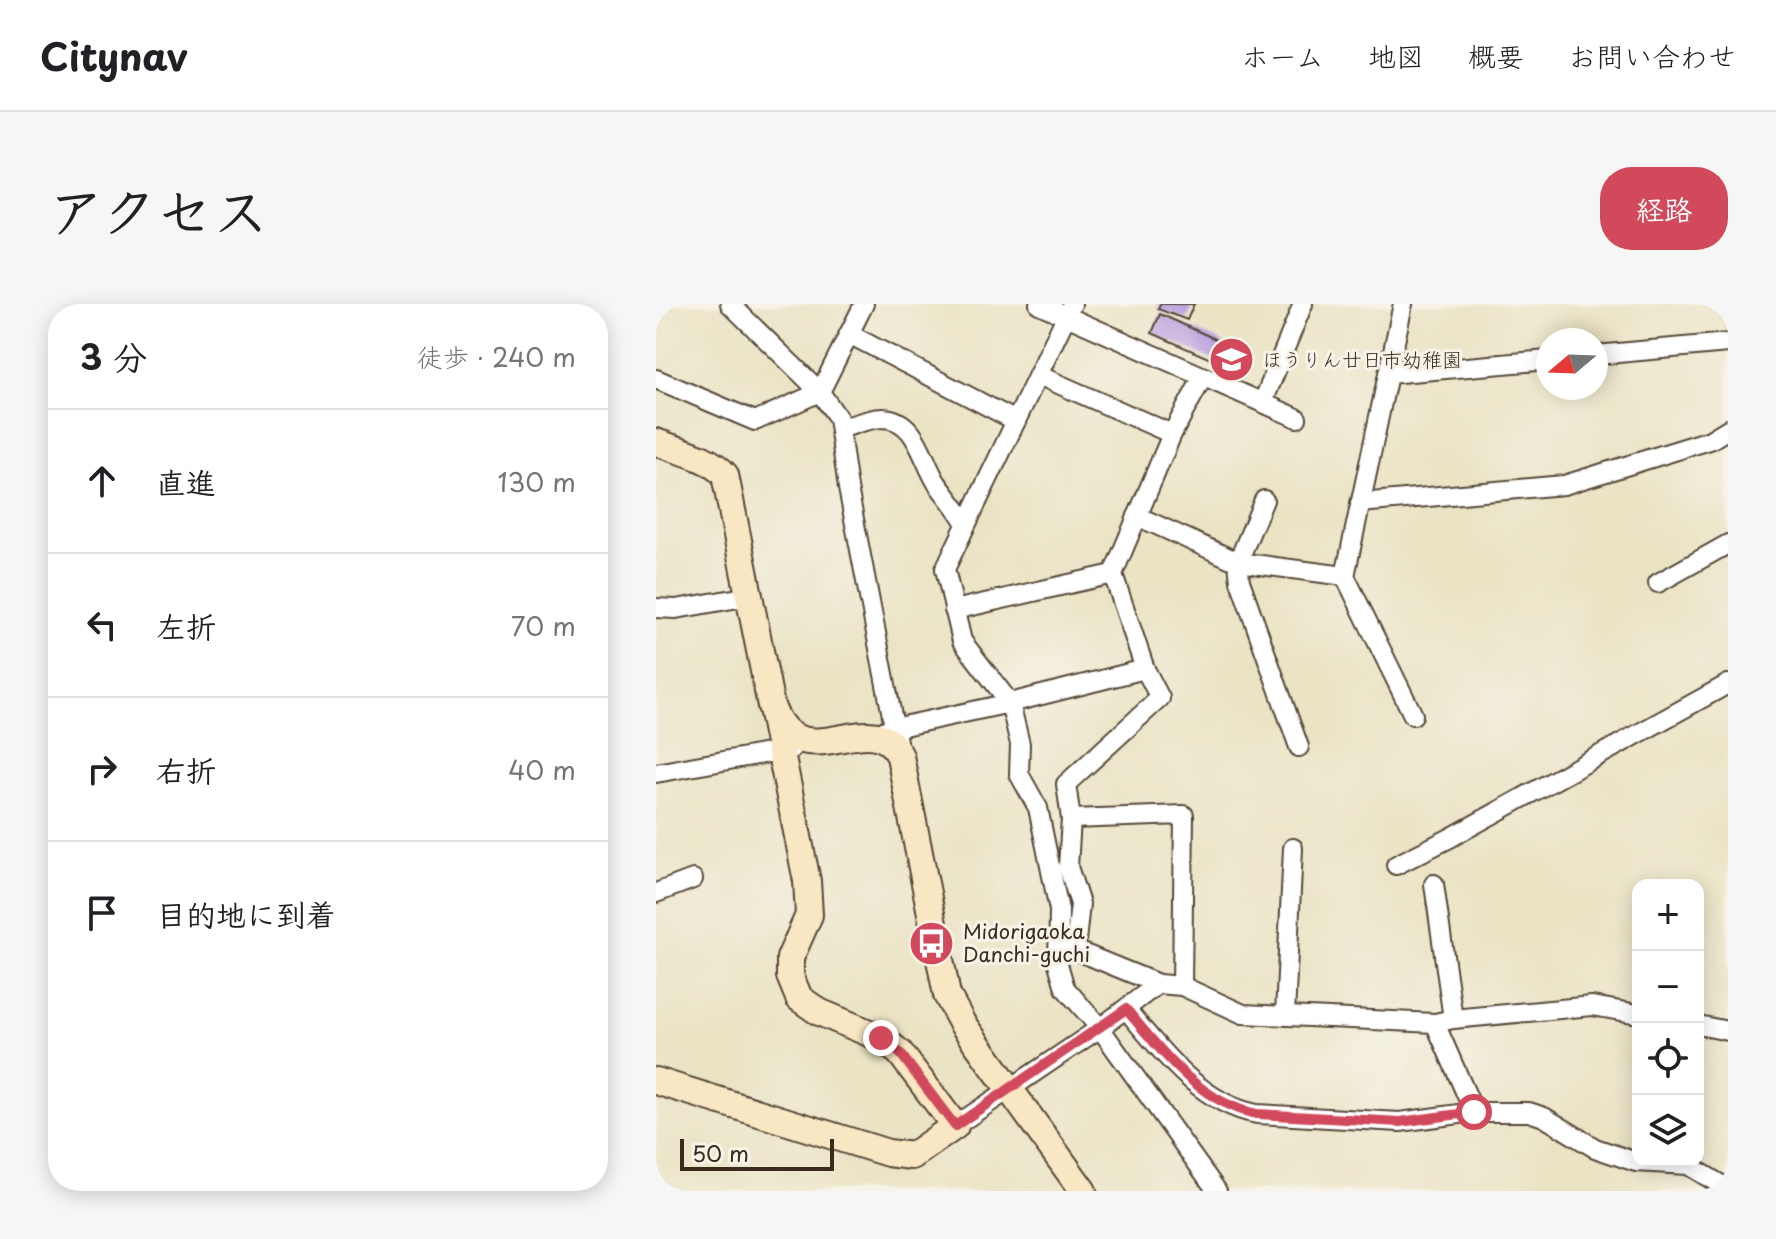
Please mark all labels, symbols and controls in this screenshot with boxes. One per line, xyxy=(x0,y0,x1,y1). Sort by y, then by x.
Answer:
text: Citynav xyxy=(40,27,188,84)
text: ホーム xyxy=(1241,34,1324,77)
text: 地図 xyxy=(1368,34,1424,77)
text: 概要 xyxy=(1468,34,1524,77)
text: お問い合わせ xyxy=(1568,34,1736,77)
text: アクセス xyxy=(48,166,269,251)
button: 経路 xyxy=(1600,167,1728,250)
north arrow xyxy=(1536,328,1608,400)
text: 3 分 xyxy=(80,330,147,382)
school or university icon: ほうりん廿日市幼稚園 xyxy=(1207,336,1255,384)
text: 徒歩 · 240 m xyxy=(417,337,576,376)
place label: ほうりん廿日市幼稚園 xyxy=(1262,344,1462,374)
icon: ahead xyxy=(80,459,124,503)
text: 直進 xyxy=(156,459,216,504)
text: 130 m xyxy=(497,462,576,501)
icon: left xyxy=(80,603,124,647)
text: 左折 xyxy=(156,603,216,648)
text: 70 m xyxy=(511,606,576,645)
icon: right xyxy=(80,747,124,791)
text: 右折 xyxy=(156,747,216,792)
text: 40 m xyxy=(508,750,576,789)
map controls xyxy=(1632,879,1704,1167)
button: + xyxy=(1632,879,1704,951)
icon: arrive xyxy=(80,891,124,935)
text: 目的地に到着 xyxy=(156,891,336,936)
place label: Midorigaoka Danchi-guchi xyxy=(963,916,1090,969)
bus stop icon: Midorigaoka Danchi-guchi xyxy=(908,920,956,968)
button: − xyxy=(1632,951,1704,1023)
route end xyxy=(863,1020,899,1056)
button: locate xyxy=(1632,1023,1704,1095)
route start xyxy=(1456,1094,1492,1130)
button: layers xyxy=(1632,1095,1704,1167)
scale bar xyxy=(680,1135,834,1171)
text: 50 m xyxy=(692,1136,749,1169)

